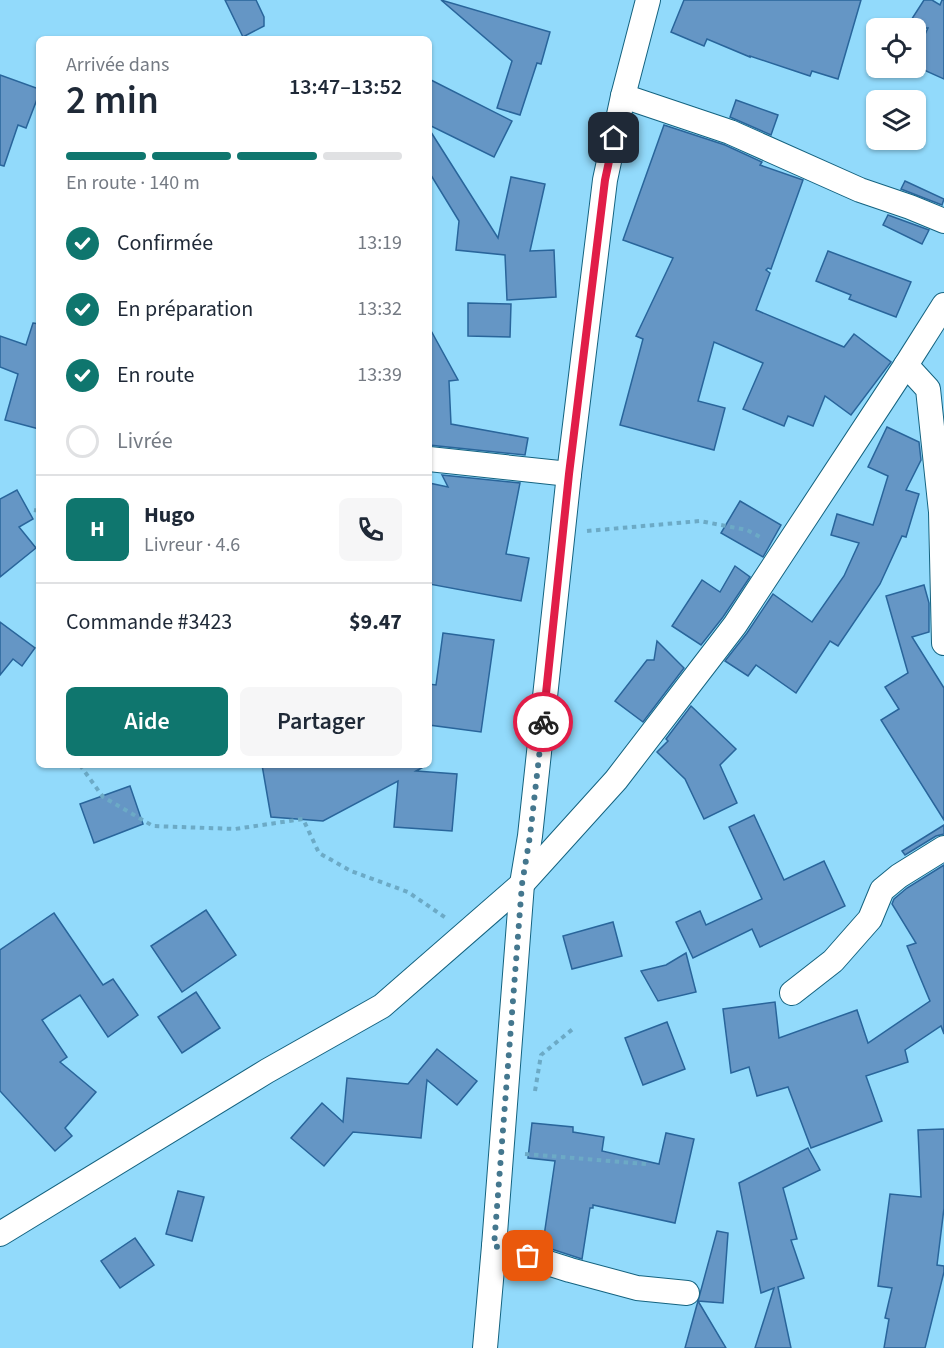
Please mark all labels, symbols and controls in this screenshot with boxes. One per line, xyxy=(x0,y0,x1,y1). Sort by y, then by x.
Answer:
map controls xyxy=(866,18,926,150)
button: locate xyxy=(866,18,926,78)
text: Arrivée dans xyxy=(66,51,169,79)
text: 13:47–13:52 xyxy=(289,71,402,103)
text: 2 min xyxy=(66,73,159,129)
button: layers xyxy=(866,90,926,150)
pin xyxy=(588,112,639,163)
icon: home xyxy=(597,121,630,154)
text: En route · 140 m xyxy=(66,169,200,197)
icon: check xyxy=(66,227,99,260)
text: Confirmée xyxy=(117,227,213,259)
text: 13:19 xyxy=(357,229,402,257)
icon: check xyxy=(66,293,99,326)
text: En préparation xyxy=(117,293,253,325)
text: 13:32 xyxy=(357,295,402,323)
icon: check xyxy=(66,359,99,392)
text: En route xyxy=(117,359,194,391)
text: 13:39 xyxy=(357,361,402,389)
text: Livrée xyxy=(117,425,173,457)
button: phone xyxy=(339,498,402,561)
text: Hugo xyxy=(144,499,195,531)
text: H xyxy=(90,513,105,545)
text: Livreur · 4.6 xyxy=(144,531,240,559)
text: Commande #3423 xyxy=(66,606,232,638)
text: $9.47 xyxy=(349,606,402,638)
button: Aide xyxy=(66,687,228,756)
button: Partager xyxy=(240,687,402,756)
courier xyxy=(513,692,573,752)
icon: bike xyxy=(527,706,560,739)
pin xyxy=(502,1230,553,1281)
icon: bag xyxy=(511,1239,544,1272)

